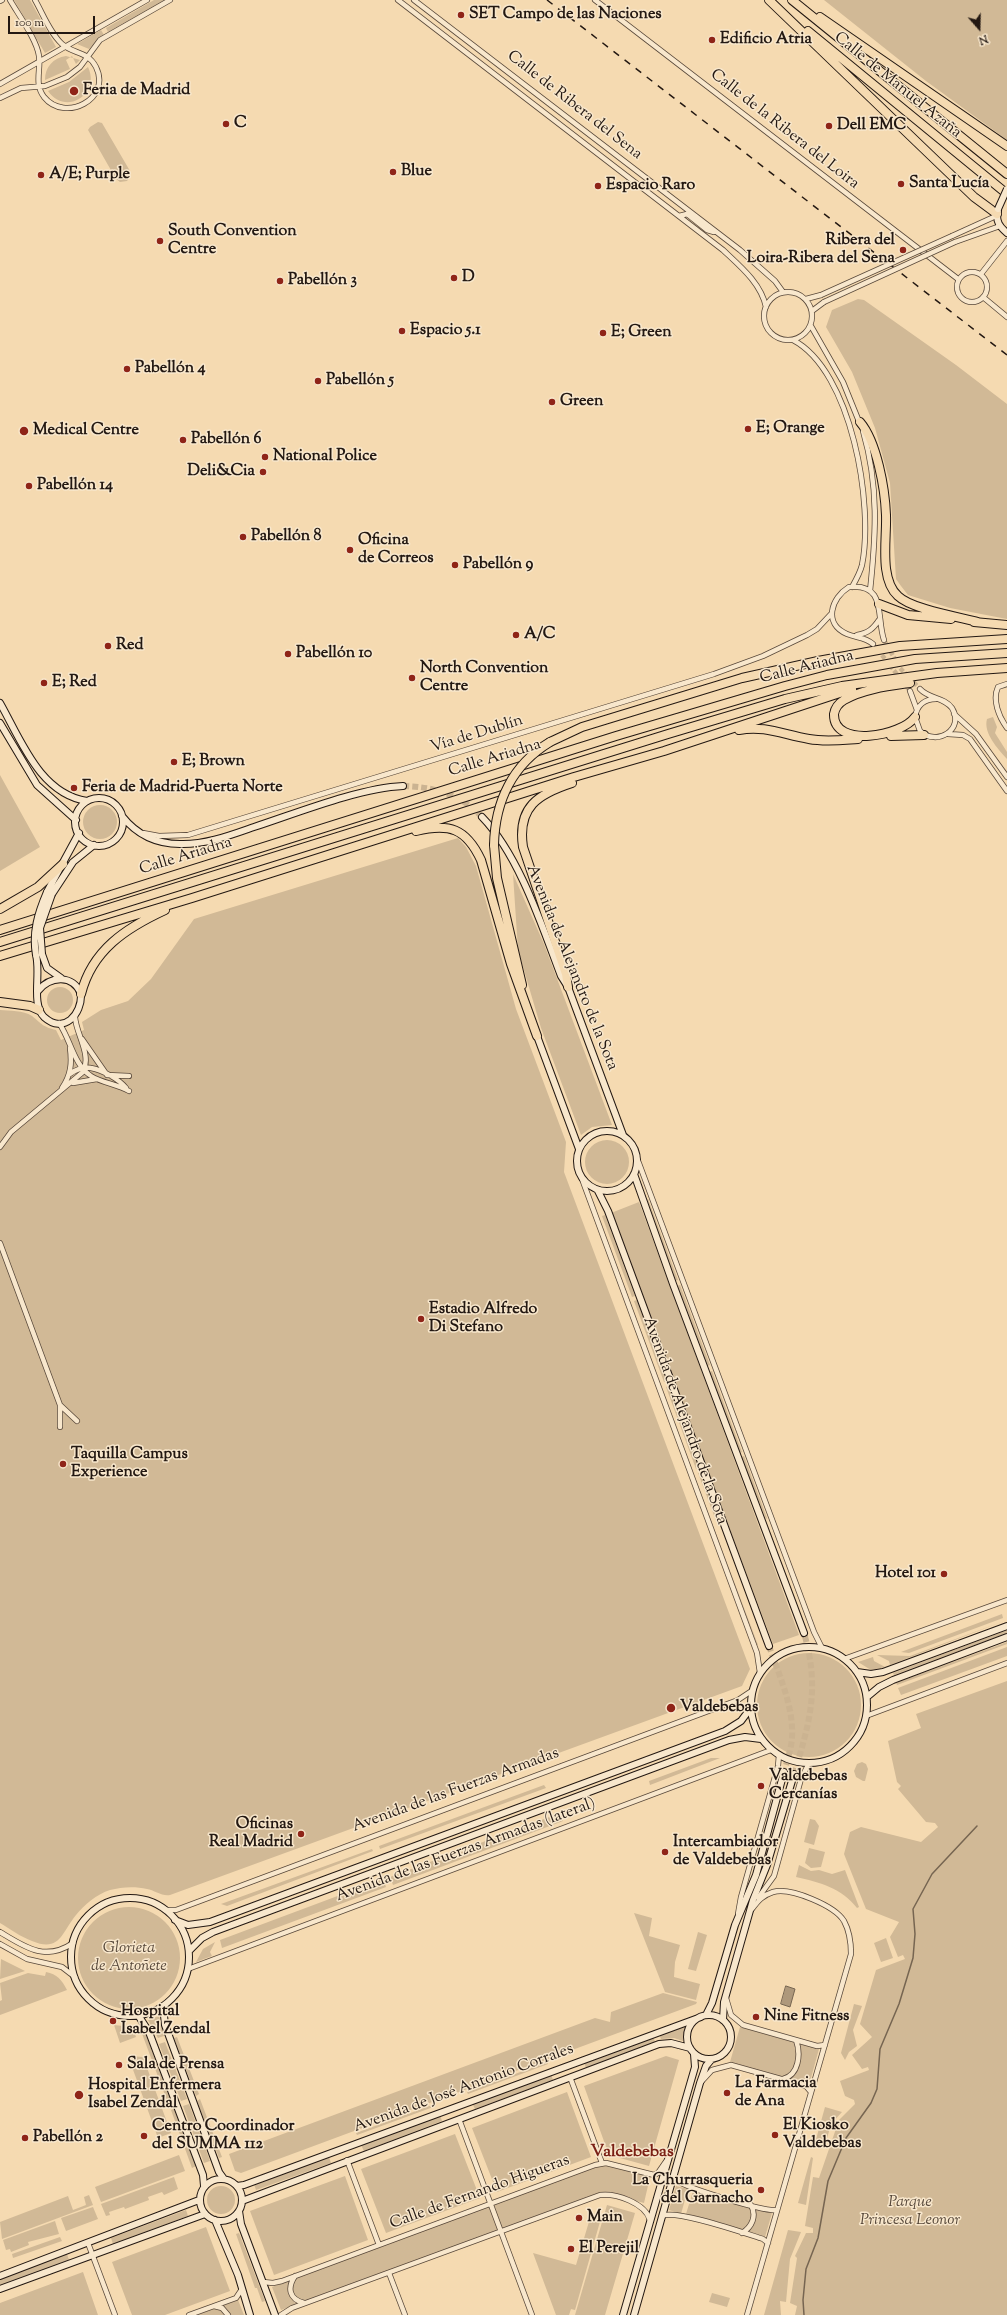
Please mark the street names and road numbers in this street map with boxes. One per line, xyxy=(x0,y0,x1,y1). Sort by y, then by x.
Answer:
street label: Calle de Manuel Azaña xyxy=(829,29,965,143)
street label: Calle de Ribera del Sena xyxy=(503,47,645,165)
street label: Calle de la Ribera del Loira xyxy=(706,66,862,194)
street label: Calle Ariadna xyxy=(758,647,856,689)
street label: Vía de Dublín xyxy=(428,712,526,758)
street label: Calle Ariadna xyxy=(446,736,544,782)
street label: Calle Ariadna xyxy=(137,834,235,880)
street label: Avenida de Alejandro de la Sota xyxy=(521,862,621,1074)
street label: Avenida de Alejandro de la Sota xyxy=(637,1314,731,1528)
street label: Avenida de las Fuerzas Armadas xyxy=(350,1745,562,1837)
street label: Avenida de las Fuerzas Armadas (lateral) xyxy=(334,1795,598,1907)
street label: Avenida de José Antonio Corrales xyxy=(351,2040,577,2138)
street label: Calle de Fernando Higueras xyxy=(387,2151,573,2235)

